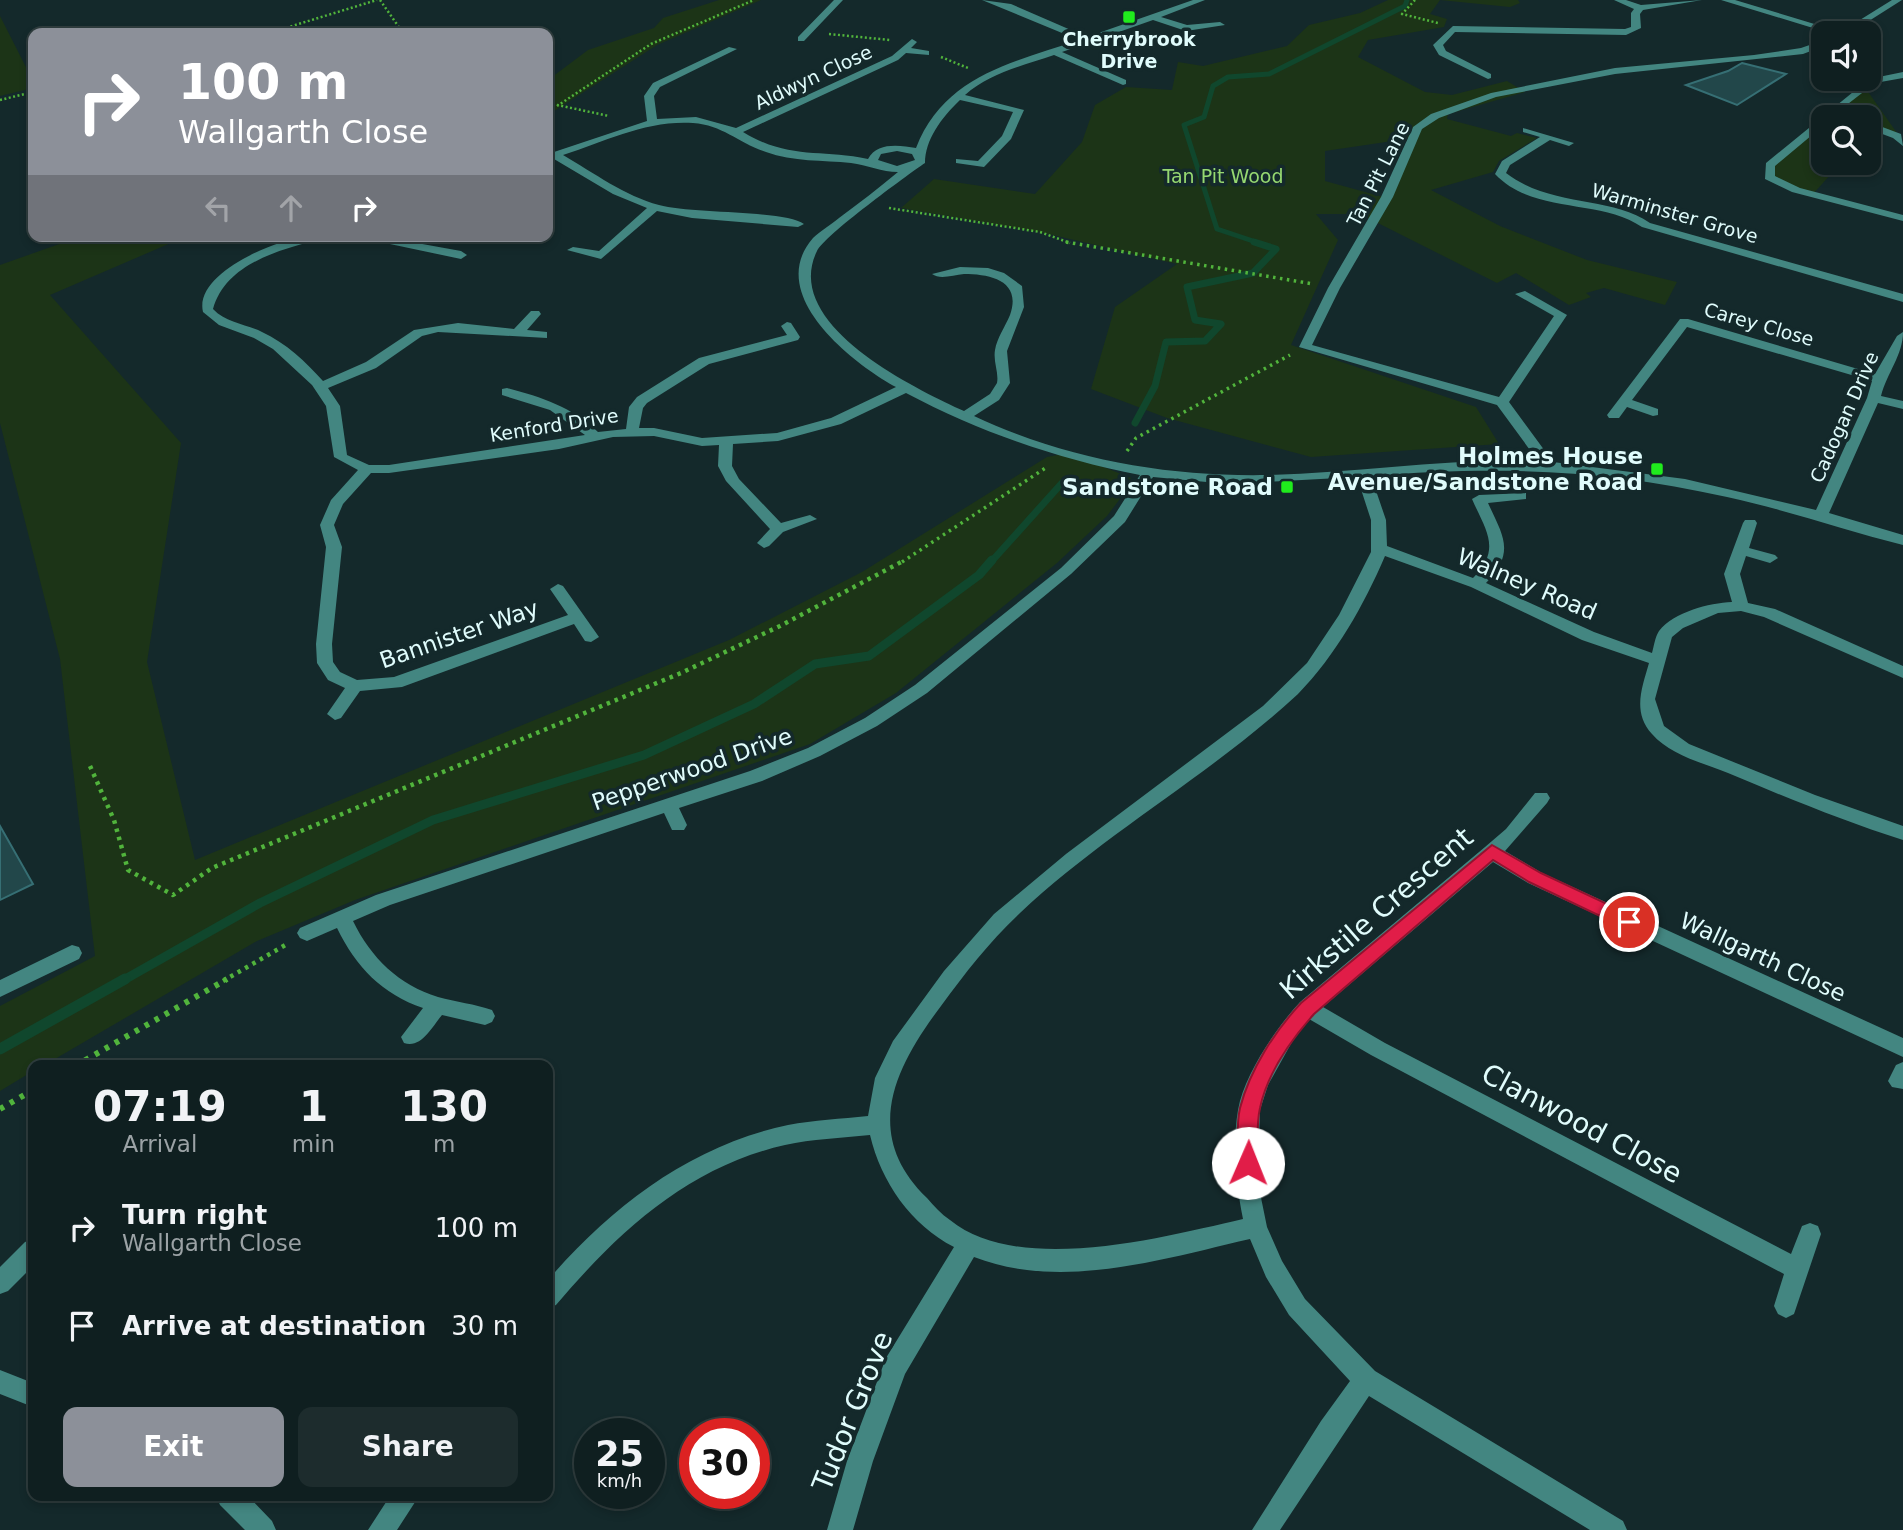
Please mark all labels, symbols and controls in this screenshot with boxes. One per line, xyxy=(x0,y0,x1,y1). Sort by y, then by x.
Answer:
marker: Cherrybrook Drive xyxy=(1121,9,1137,25)
map controls xyxy=(1811,21,1881,175)
button: sound xyxy=(1811,21,1881,91)
place label: Cherrybrook Drive xyxy=(1062,28,1196,72)
street label: Aldwyn Close xyxy=(751,40,875,114)
text: 100 m xyxy=(178,54,348,111)
icon: right xyxy=(63,56,154,147)
button: search xyxy=(1811,105,1881,175)
text: Wallgarth Close xyxy=(178,113,428,151)
street label: Tan Pit Lane xyxy=(1342,118,1414,231)
park label: Tan Pit Wood xyxy=(1162,165,1283,187)
street label: Warminster Grove xyxy=(1589,179,1761,247)
icon: left xyxy=(199,189,237,227)
icon: ahead xyxy=(272,189,310,227)
icon: right xyxy=(345,189,383,227)
street label: Carey Close xyxy=(1702,298,1816,350)
street label: Cadogan Drive xyxy=(1805,348,1883,486)
street label: Kenford Drive xyxy=(488,404,620,446)
place label: Holmes House Avenue/Sandstone Road xyxy=(1328,443,1643,495)
marker: Holmes House Avenue/Sandstone Road xyxy=(1649,461,1665,477)
place label: Sandstone Road xyxy=(1062,474,1273,500)
marker: Sandstone Road xyxy=(1279,479,1295,495)
street label: Walney Road xyxy=(1453,543,1601,625)
street label: Bannister Way xyxy=(376,595,542,673)
street label: Pepperwood Drive xyxy=(588,722,796,816)
street label: Kirkstile Crescent xyxy=(1273,821,1480,1006)
pin xyxy=(1599,892,1659,952)
icon: arrive xyxy=(1610,903,1648,941)
street label: Wallgarth Close xyxy=(1676,907,1850,1007)
street label: Clanwood Close xyxy=(1476,1057,1688,1190)
text: 07:19 xyxy=(93,1082,227,1131)
text: 1 xyxy=(299,1082,328,1131)
text: 130 xyxy=(400,1082,488,1131)
position arrow xyxy=(1211,1126,1285,1200)
text: Arrival xyxy=(123,1131,197,1157)
text: min xyxy=(292,1131,335,1157)
text: m xyxy=(433,1131,455,1157)
text: Turn right xyxy=(122,1200,267,1230)
icon: right xyxy=(63,1209,101,1247)
text: 100 m xyxy=(435,1213,518,1243)
text: Wallgarth Close xyxy=(122,1230,302,1256)
icon: arrive xyxy=(63,1307,101,1345)
text: Arrive at destination xyxy=(122,1311,426,1341)
text: 30 m xyxy=(451,1311,518,1341)
street label: Tudor Grove xyxy=(805,1326,899,1497)
button: Exit xyxy=(63,1407,284,1487)
button: Share xyxy=(298,1407,518,1487)
speed limit sign: 30 xyxy=(679,1418,770,1509)
text: 25 xyxy=(595,1434,644,1474)
text: km/h xyxy=(597,1470,642,1491)

